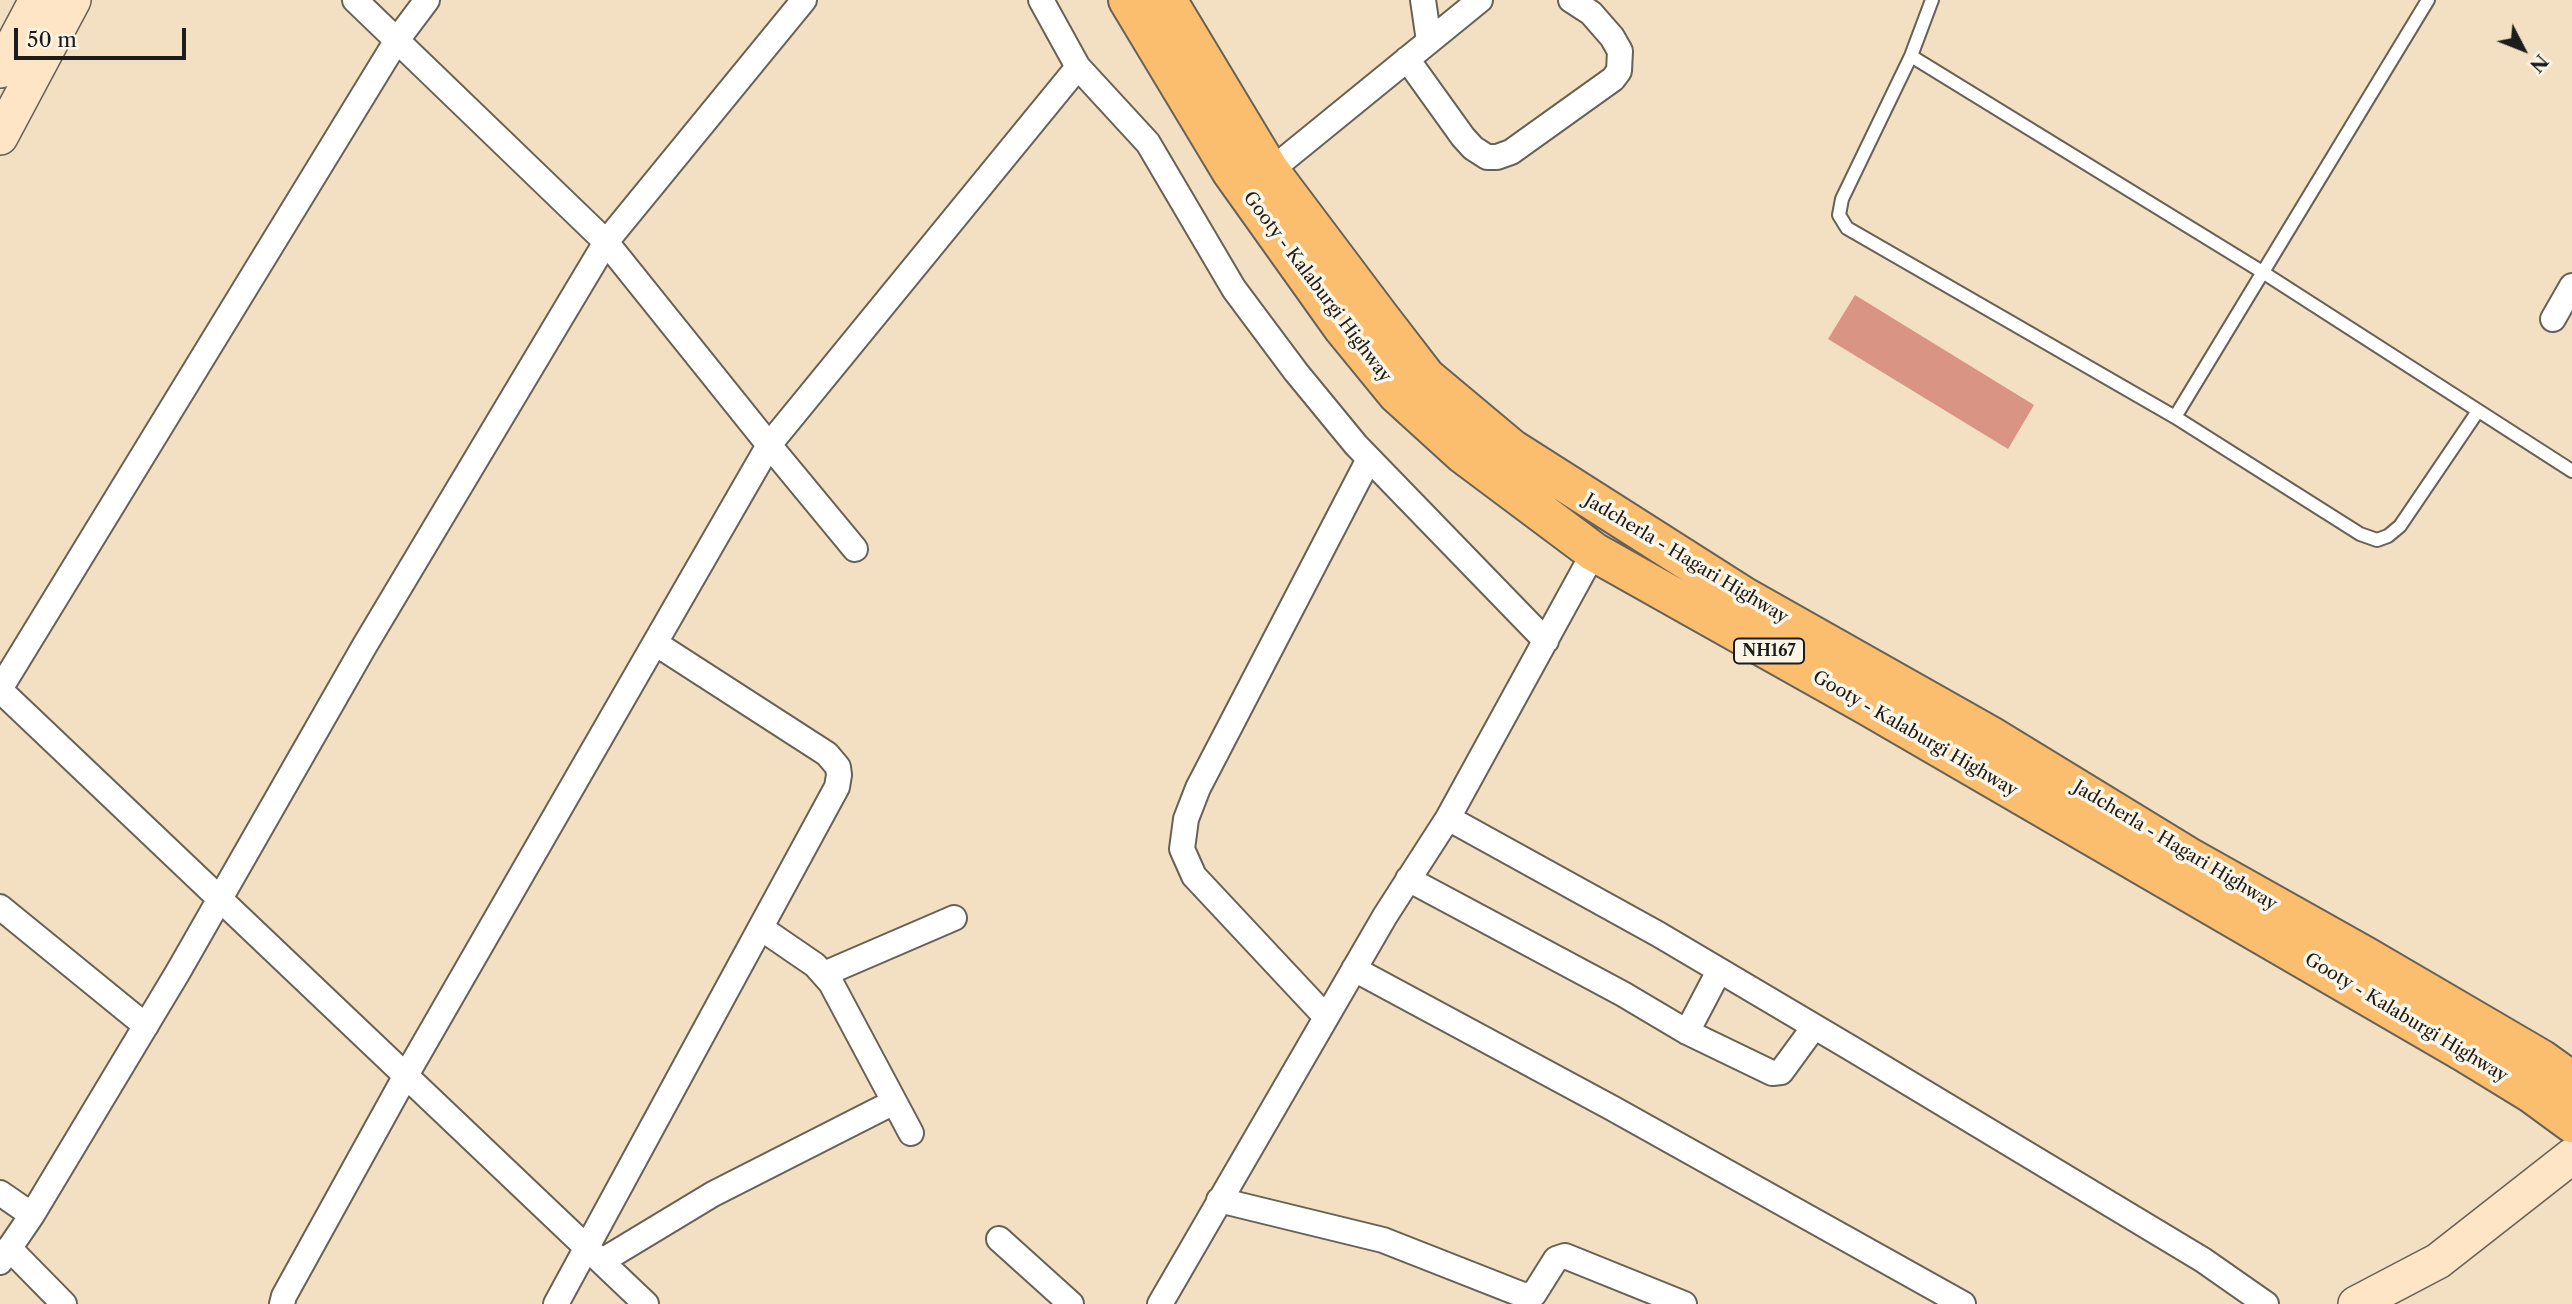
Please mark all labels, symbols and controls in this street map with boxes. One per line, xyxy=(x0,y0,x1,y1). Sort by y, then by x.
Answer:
scale bar xyxy=(18,14,189,58)
north arrow xyxy=(2488,14,2558,84)
text: 50 m xyxy=(27,27,77,52)
text: N xyxy=(2525,50,2553,77)
street label: Gooty - Kalaburgi Highway xyxy=(1238,187,1396,387)
street label: Jadcherla - Hagari Highway xyxy=(1580,490,1792,628)
road number: NH167 xyxy=(1734,638,1804,664)
street label: Gooty - Kalaburgi Highway xyxy=(1809,666,2021,802)
street label: Jadcherla - Hagari Highway xyxy=(2069,777,2281,915)
street label: Gooty - Kalaburgi Highway xyxy=(2301,949,2511,1087)

